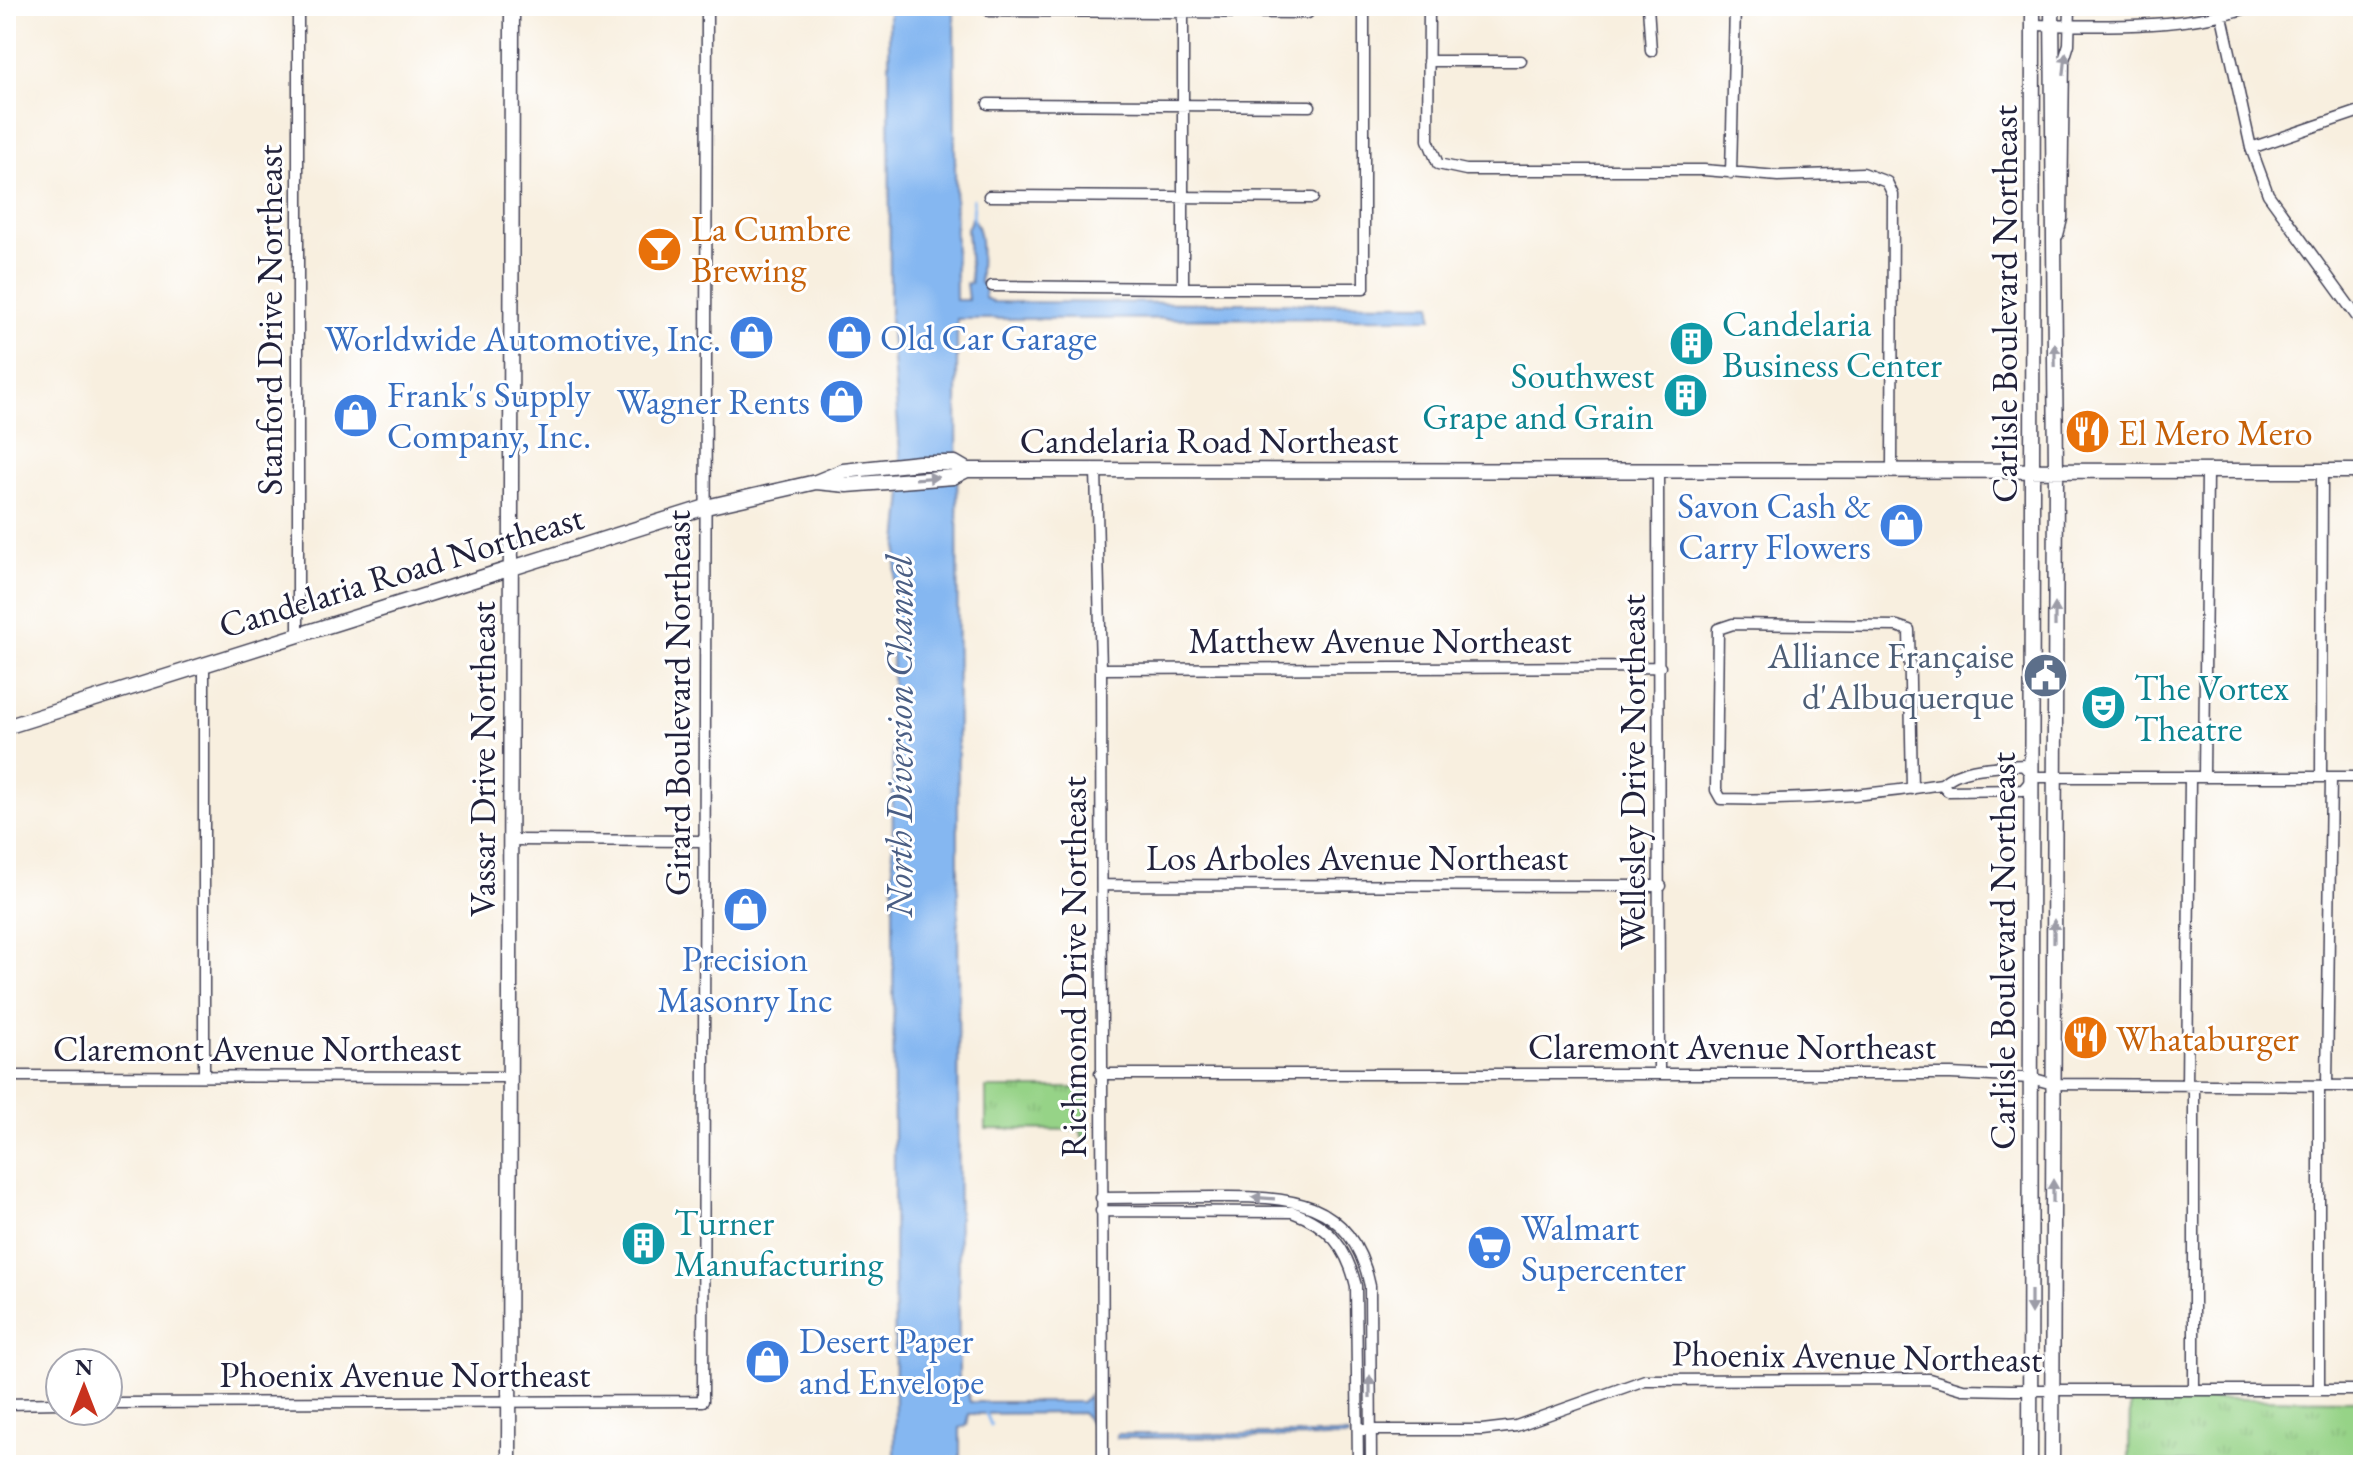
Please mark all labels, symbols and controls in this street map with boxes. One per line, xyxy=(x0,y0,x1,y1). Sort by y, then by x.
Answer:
one-way arrow xyxy=(2059,52,2072,77)
street label: Carlisle Boulevard Northeast xyxy=(1981,104,2028,503)
street label: Stanford Drive Northeast xyxy=(246,144,293,495)
place label: La Cumbre Brewing xyxy=(691,205,851,293)
bar icon: La Cumbre Brewing xyxy=(636,225,684,273)
place label: Candelaria Business Center xyxy=(1722,300,1942,388)
shop icon: Old Car Garage xyxy=(825,313,873,361)
shop icon: Worldwide Automotive, Inc. xyxy=(728,314,776,362)
place label: Old Car Garage xyxy=(880,314,1097,361)
place label: Worldwide Automotive, Inc. xyxy=(324,315,721,362)
building icon: Candelaria Business Center xyxy=(1667,320,1715,368)
one-way arrow xyxy=(2049,342,2061,367)
place label: Southwest Grape and Grain xyxy=(1422,352,1655,440)
place label: Frank's Supply Company, Inc. xyxy=(387,371,591,459)
building icon: Southwest Grape and Grain xyxy=(1661,372,1709,420)
shop icon: Wagner Rents xyxy=(817,377,865,425)
place label: Wagner Rents xyxy=(617,378,810,425)
shop icon: Frank's Supply Company, Inc. xyxy=(332,391,380,439)
restaurant icon: El Mero Mero xyxy=(2063,408,2111,456)
place label: El Mero Mero xyxy=(2118,409,2313,456)
street label: Candelaria Road Northeast xyxy=(1020,417,1399,464)
one-way arrow xyxy=(915,471,940,484)
place label: Savon Cash & Carry Flowers xyxy=(1677,482,1871,570)
street label: Candelaria Road Northeast xyxy=(213,493,590,649)
shop icon: Savon Cash & Carry Flowers xyxy=(1878,502,1926,550)
street label: Girard Boulevard Northeast xyxy=(654,509,701,896)
water label: North Diversion Channel xyxy=(874,553,923,918)
street label: Wellesley Drive Northeast xyxy=(1609,593,1656,950)
street label: Vassar Drive Northeast xyxy=(459,601,506,917)
one-way arrow xyxy=(2049,602,2061,627)
street label: Matthew Avenue Northeast xyxy=(1188,617,1572,664)
place label: Alliance Française d'Albuquerque xyxy=(1767,632,2014,720)
public building icon: Alliance Française d'Albuquerque xyxy=(2021,652,2069,700)
place label: The Vortex Theatre xyxy=(2134,664,2289,752)
theatre icon: The Vortex Theatre xyxy=(2079,684,2127,732)
street label: Carlisle Boulevard Northeast xyxy=(1979,751,2026,1150)
street label: Richmond Drive Northeast xyxy=(1050,776,1097,1158)
street label: Los Arboles Avenue Northeast xyxy=(1146,834,1569,881)
shop icon: Precision Masonry Inc xyxy=(721,885,769,933)
one-way arrow xyxy=(2047,918,2060,943)
place label: Precision Masonry Inc xyxy=(657,935,833,1023)
restaurant icon: Whataburger xyxy=(2061,1014,2109,1062)
place label: Whataburger xyxy=(2116,1015,2299,1062)
street label: Claremont Avenue Northeast xyxy=(1528,1023,1937,1070)
street label: Claremont Avenue Northeast xyxy=(53,1025,462,1072)
one-way arrow xyxy=(2046,1178,2059,1203)
one-way arrow xyxy=(1250,1191,1275,1204)
place label: Turner Manufacturing xyxy=(674,1199,884,1287)
place label: Walmart Supercenter xyxy=(1521,1204,1686,1292)
building icon: Turner Manufacturing xyxy=(619,1219,667,1267)
supermarket icon: Walmart Supercenter xyxy=(1466,1224,1514,1272)
one-way arrow xyxy=(2025,1290,2037,1315)
place label: Desert Paper and Envelope xyxy=(799,1317,984,1405)
street label: Phoenix Avenue Northeast xyxy=(1671,1329,2043,1383)
shop icon: Desert Paper and Envelope xyxy=(744,1337,792,1385)
north arrow xyxy=(44,1347,124,1427)
street label: Phoenix Avenue Northeast xyxy=(220,1351,591,1398)
text: N xyxy=(75,1353,93,1382)
one-way arrow xyxy=(1364,1374,1376,1399)

